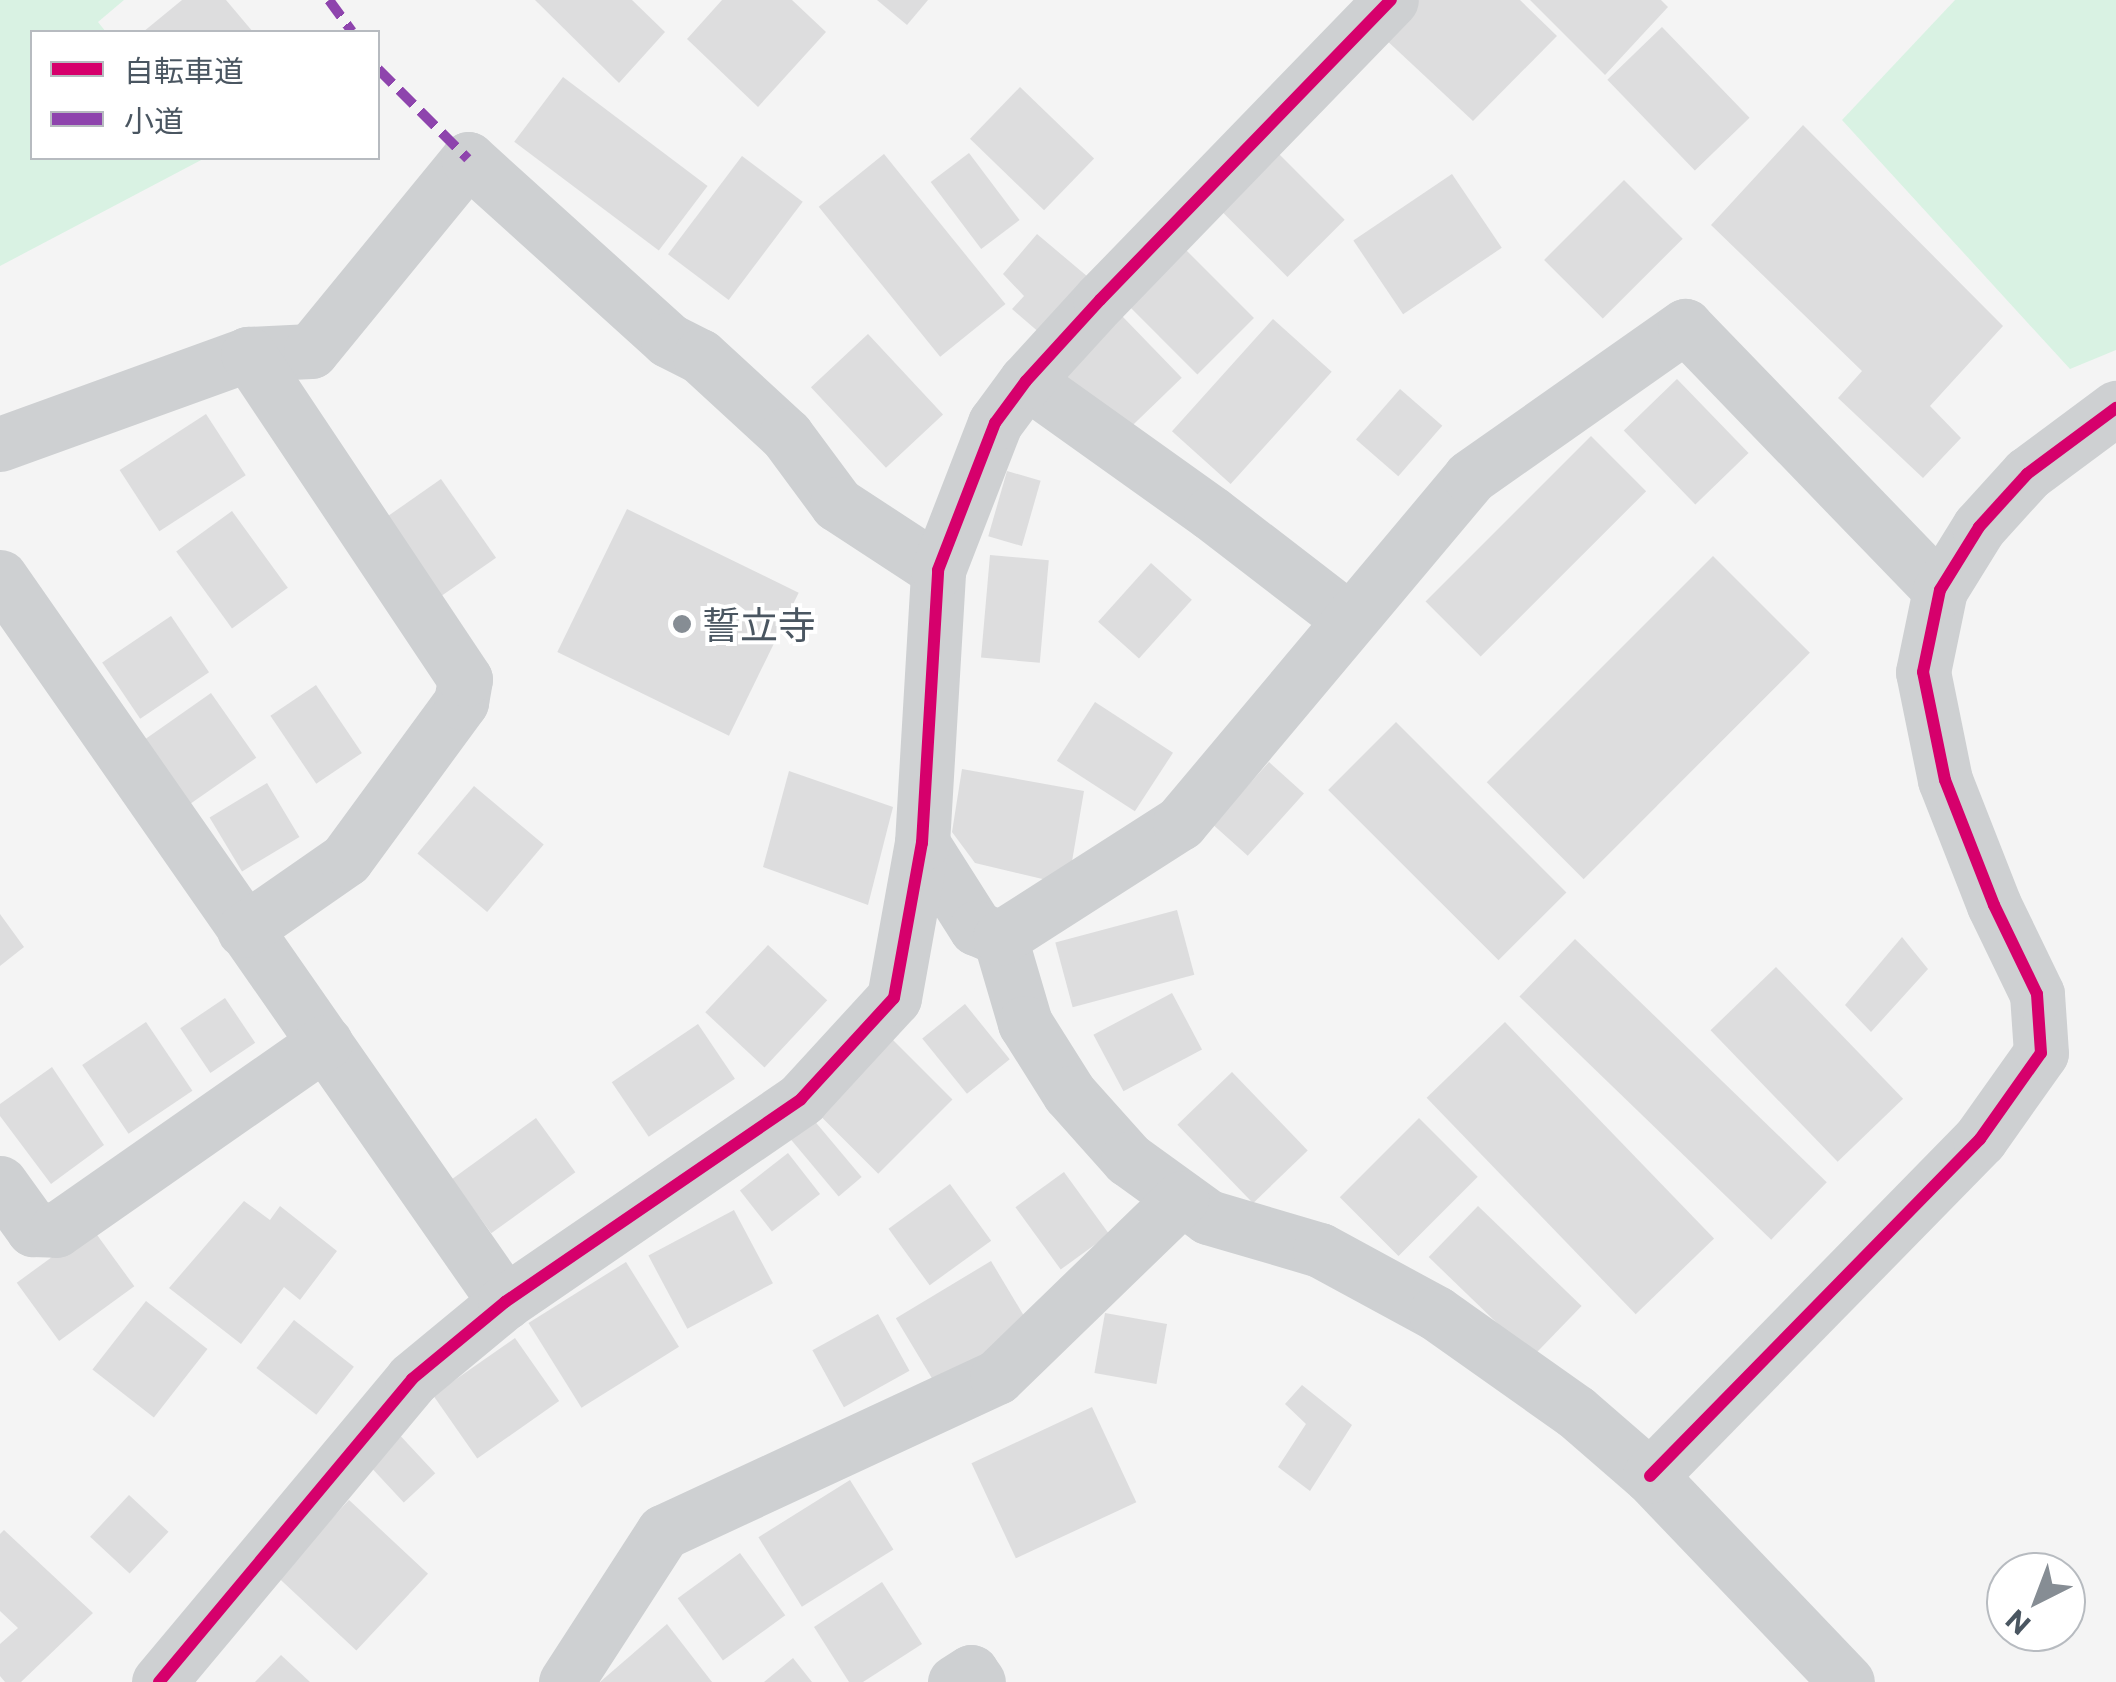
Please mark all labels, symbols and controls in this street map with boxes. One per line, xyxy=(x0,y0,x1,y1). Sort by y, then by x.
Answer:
legend xyxy=(30,30,380,160)
text: 自転車道 xyxy=(124,51,244,88)
text: 小道 xyxy=(124,101,184,138)
place label: 誓立寺 xyxy=(702,601,816,647)
marker: 誓立寺 xyxy=(671,613,693,635)
north arrow xyxy=(1986,1552,2086,1652)
text: N xyxy=(1998,1603,2036,1642)

